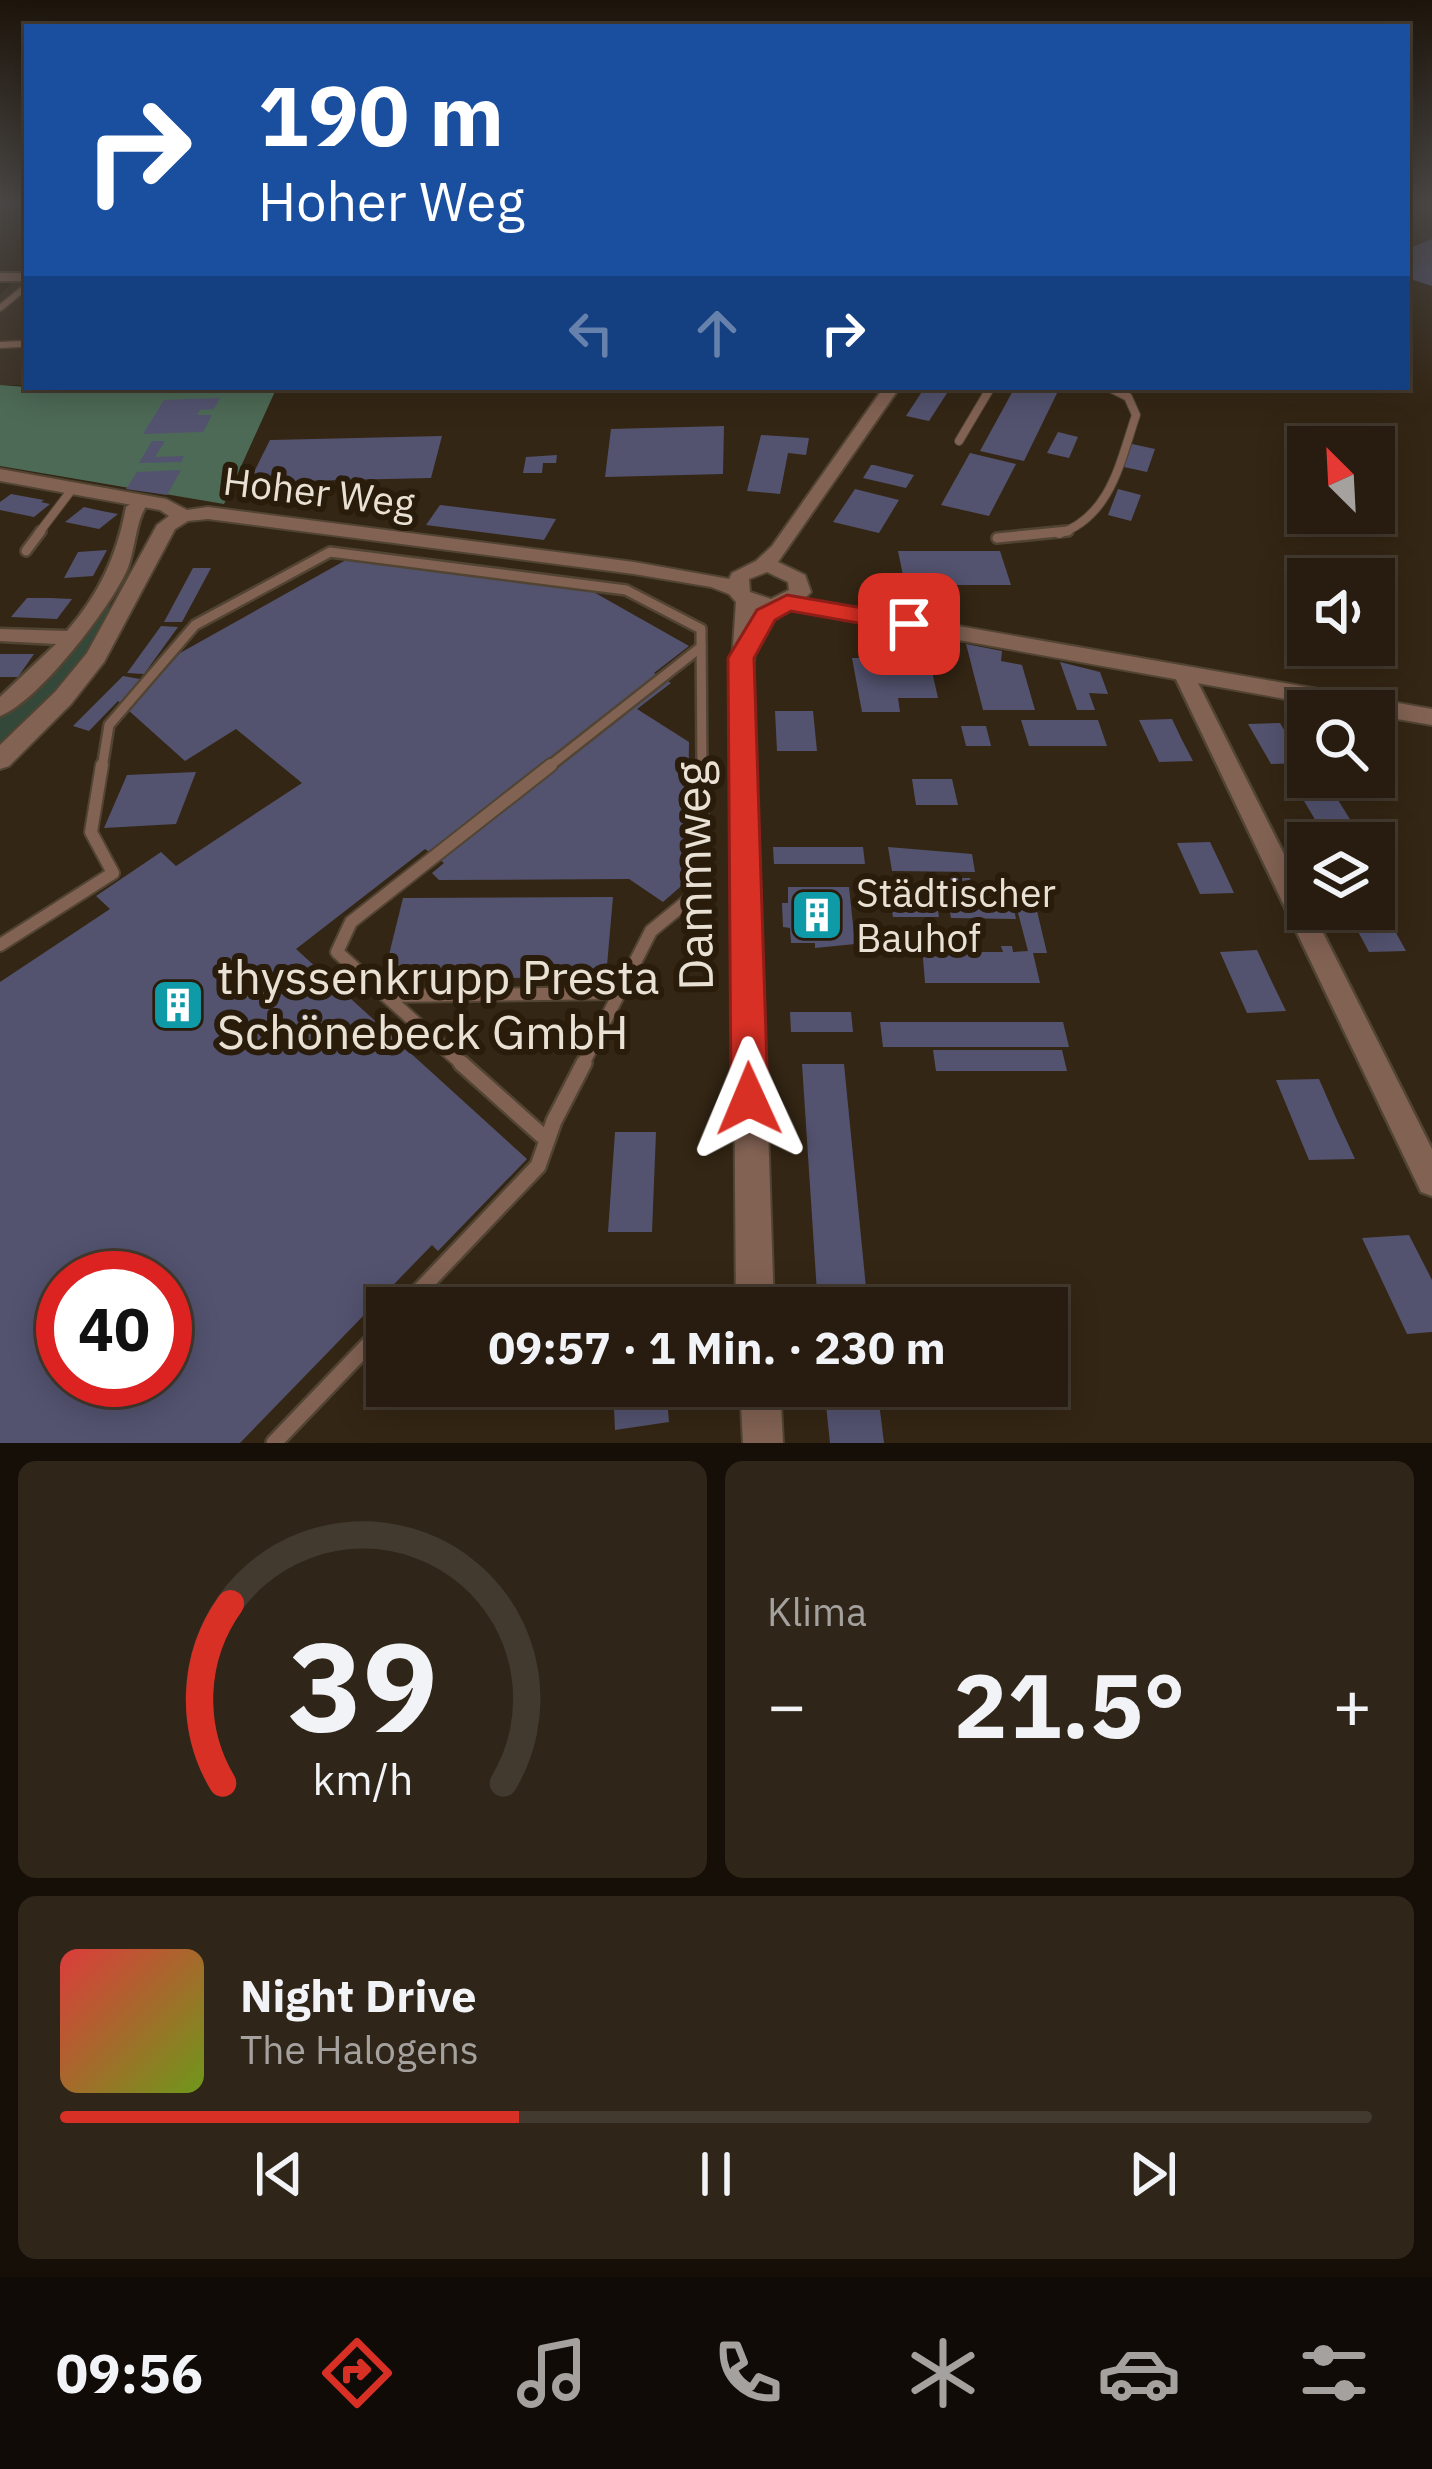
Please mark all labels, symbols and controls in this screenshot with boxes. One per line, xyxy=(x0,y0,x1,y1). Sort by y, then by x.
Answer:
text: 190 m xyxy=(258,60,504,169)
icon: right xyxy=(60,72,216,228)
text: Hoher Weg xyxy=(258,166,525,236)
icon: left xyxy=(558,300,624,366)
icon: ahead xyxy=(684,300,750,366)
icon: right xyxy=(810,300,876,366)
north arrow xyxy=(1287,426,1395,534)
map controls xyxy=(1287,426,1395,930)
street label: Hoher Weg xyxy=(220,454,418,529)
button: sound xyxy=(1287,558,1395,666)
pin xyxy=(858,573,960,675)
icon: arrive xyxy=(876,591,942,657)
button: search xyxy=(1287,690,1395,798)
street label: Dammweg xyxy=(660,761,726,991)
button: layers xyxy=(1287,822,1395,930)
place label: Städtischer Bauhof xyxy=(856,867,1056,963)
building icon: Städtischer Bauhof xyxy=(789,887,845,943)
place label: thyssenkrupp Presta Schönebeck GmbH xyxy=(217,945,660,1062)
building icon: thyssenkrupp Presta Schönebeck GmbH xyxy=(150,977,206,1033)
position arrow xyxy=(686,1036,812,1162)
speed limit sign: 40 xyxy=(36,1251,192,1407)
text: 09:57 · 1 Min. · 230 m xyxy=(488,1318,946,1376)
text: Klima xyxy=(767,1586,867,1637)
text: 39 xyxy=(288,1604,437,1766)
text: 21.5° xyxy=(953,1646,1186,1763)
text: − xyxy=(767,1661,807,1747)
text: + xyxy=(1332,1661,1372,1747)
text: km/h xyxy=(312,1750,413,1806)
text: Night Drive xyxy=(240,1966,477,2024)
text: The Halogens xyxy=(240,2024,479,2075)
icon: previous xyxy=(246,2141,312,2207)
icon: pause xyxy=(683,2141,749,2207)
icon: next xyxy=(1120,2141,1186,2207)
icon: directions xyxy=(315,2331,399,2415)
icon: music xyxy=(510,2331,594,2415)
icon: phone xyxy=(706,2331,790,2415)
icon: climate xyxy=(901,2331,985,2415)
icon: car xyxy=(1097,2331,1181,2415)
icon: filters xyxy=(1292,2331,1376,2415)
text: 09:56 xyxy=(56,2338,203,2408)

